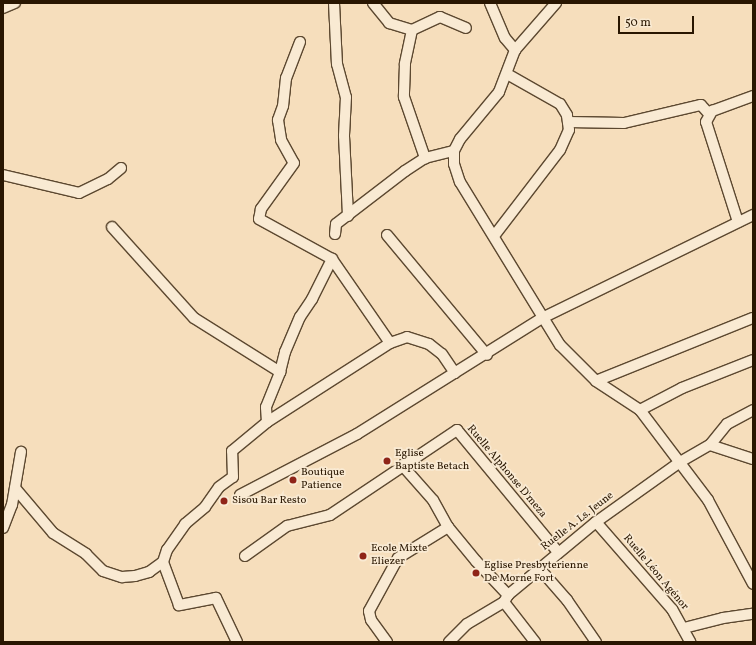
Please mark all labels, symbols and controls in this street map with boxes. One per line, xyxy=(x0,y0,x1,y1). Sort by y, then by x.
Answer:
scale bar xyxy=(620,8,696,34)
text: 50 m xyxy=(625,15,651,31)
street label: Ruelle Alphonse D'meza xyxy=(463,423,549,521)
place label: Eglise Baptiste Betach xyxy=(395,448,469,474)
marker: Eglise Baptiste Betach xyxy=(382,456,392,466)
place label: Boutique Patience xyxy=(301,467,345,493)
marker: Boutique Patience xyxy=(288,475,298,485)
street label: Ruelle A. Ls. Jeune xyxy=(539,490,617,554)
place label: Sisou Bar Resto xyxy=(232,494,306,508)
marker: Sisou Bar Resto xyxy=(219,496,229,506)
street label: Ruelle Léon Agénor xyxy=(620,533,690,613)
place label: Ecole Mixte Eliezer xyxy=(371,543,427,569)
marker: Ecole Mixte Eliezer xyxy=(358,551,368,561)
place label: Eglise Presbyterienne De Morne Fort xyxy=(484,560,588,586)
marker: Eglise Presbyterienne De Morne Fort xyxy=(471,568,481,578)

